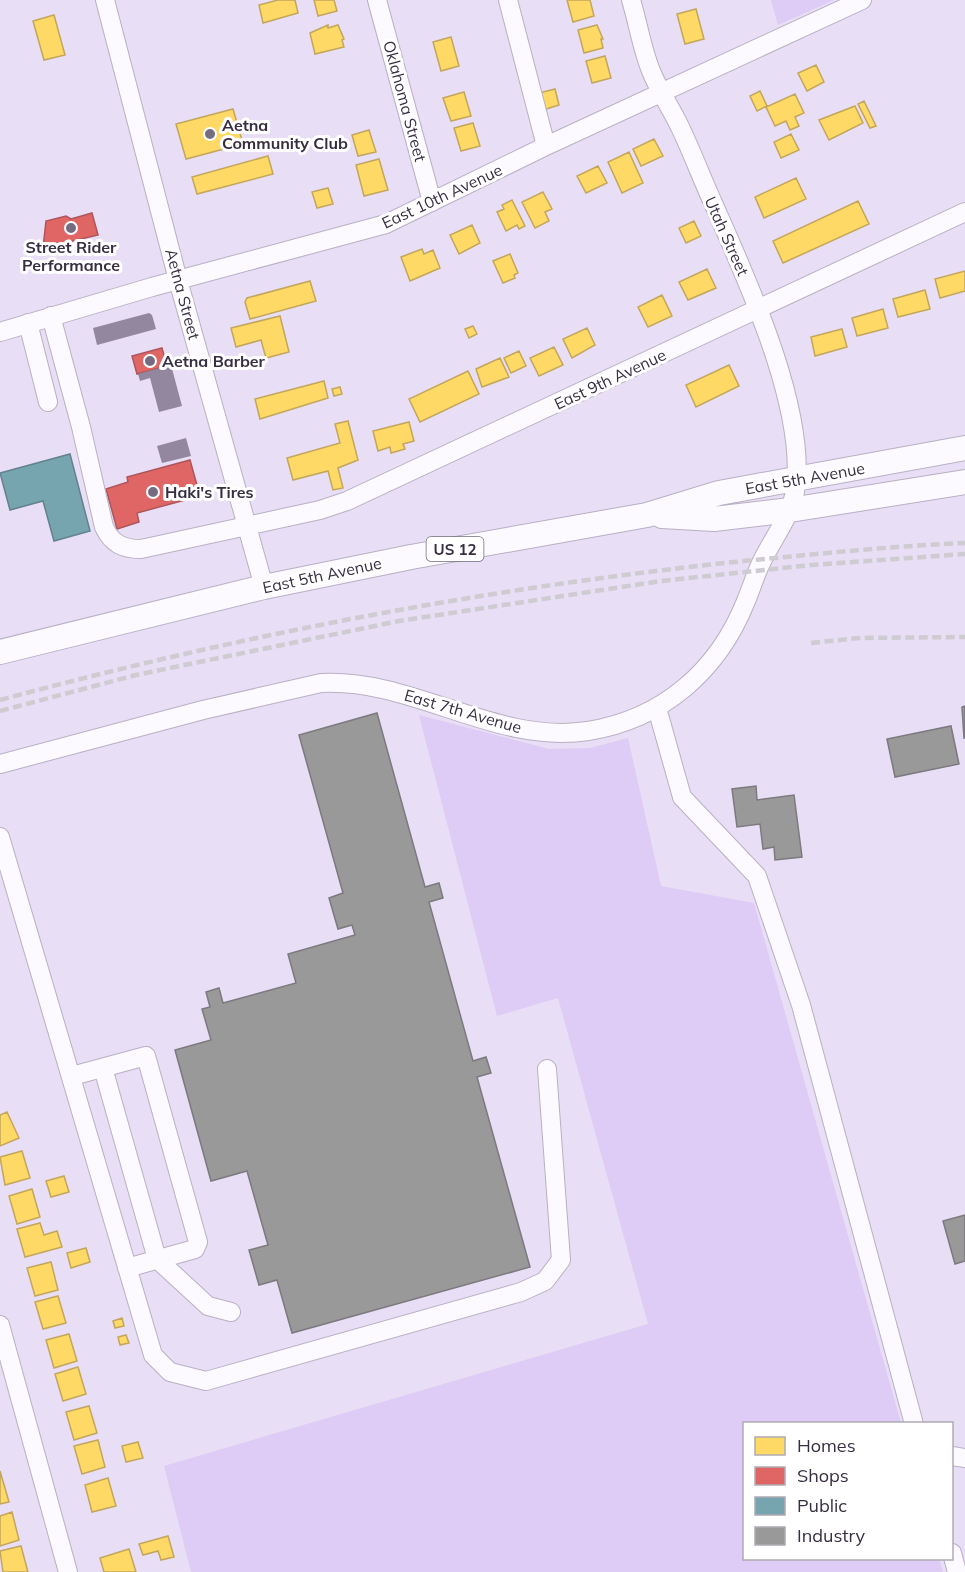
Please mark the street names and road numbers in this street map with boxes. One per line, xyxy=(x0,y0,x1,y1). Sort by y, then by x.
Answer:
street label: Oklahoma Street xyxy=(379,38,431,164)
street label: East 10th Avenue xyxy=(379,159,505,233)
street label: Utah Street xyxy=(701,193,754,279)
street label: Aetna Street xyxy=(161,246,205,342)
street label: East 9th Avenue xyxy=(551,344,669,414)
street label: East 5th Avenue xyxy=(744,458,866,498)
road number: US 12 xyxy=(426,537,484,561)
street label: East 5th Avenue xyxy=(261,553,383,597)
street label: East 7th Avenue xyxy=(402,685,524,737)

